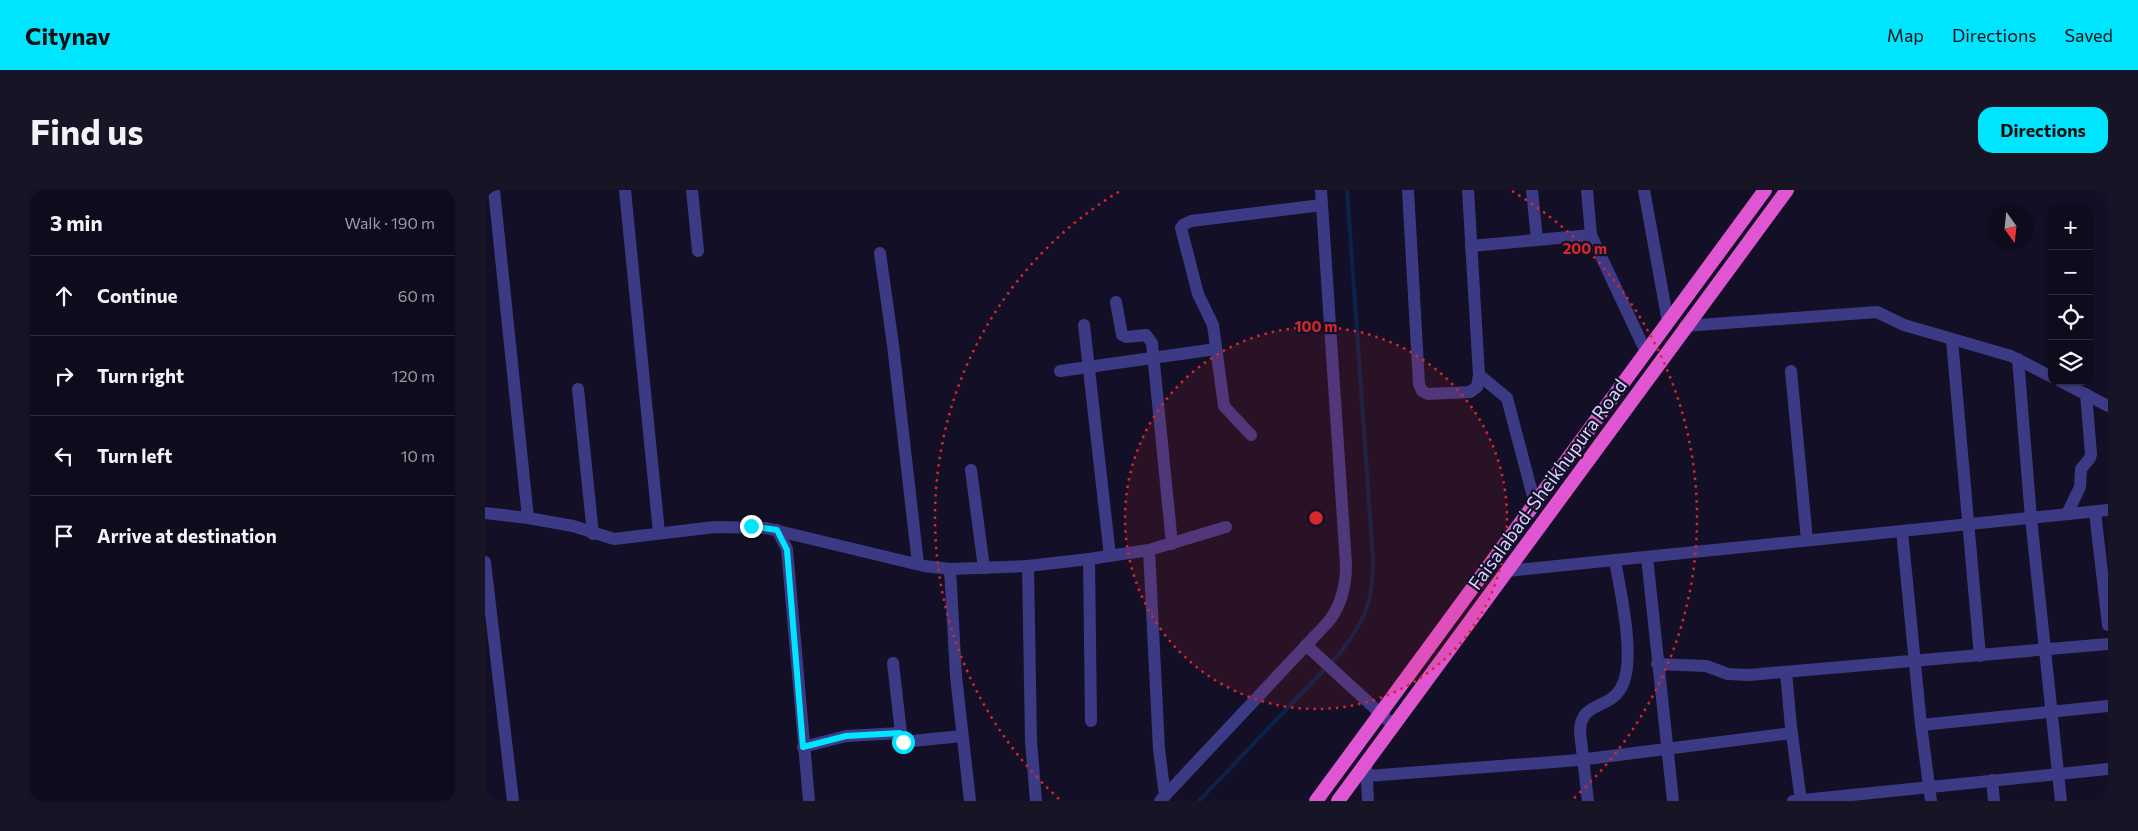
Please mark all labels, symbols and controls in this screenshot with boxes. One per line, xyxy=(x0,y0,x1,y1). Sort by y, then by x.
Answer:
text: Citynav xyxy=(25,21,111,50)
text: Map xyxy=(1887,24,1924,46)
text: Directions xyxy=(1952,24,2036,46)
text: Saved xyxy=(2064,24,2113,46)
button: Directions xyxy=(1978,107,2108,153)
text: Find us xyxy=(30,109,144,152)
north arrow xyxy=(1988,205,2033,250)
map controls xyxy=(2048,205,2093,385)
button: + xyxy=(2048,205,2093,250)
text: 3 min xyxy=(50,210,103,235)
text: Walk · 190 m xyxy=(345,213,435,232)
text: 200 m xyxy=(1563,239,1607,257)
button: − xyxy=(2048,250,2093,295)
icon: ahead xyxy=(50,282,78,310)
text: Continue xyxy=(97,284,177,307)
text: 60 m xyxy=(398,286,435,305)
button: locate xyxy=(2048,295,2093,340)
text: 100 m xyxy=(1295,317,1337,335)
button: layers xyxy=(2048,340,2093,385)
icon: right xyxy=(50,362,78,390)
text: Turn right xyxy=(97,364,184,387)
text: 120 m xyxy=(392,366,435,385)
street label: Faisalabad-Sheikhupura Road xyxy=(1463,374,1631,594)
icon: left xyxy=(50,442,78,470)
text: Turn left xyxy=(97,444,172,467)
text: 10 m xyxy=(401,446,435,465)
centre of rings xyxy=(1307,509,1325,527)
route end xyxy=(740,515,763,538)
icon: arrive xyxy=(50,522,78,550)
text: Arrive at destination xyxy=(97,524,277,547)
route start xyxy=(892,731,915,754)

